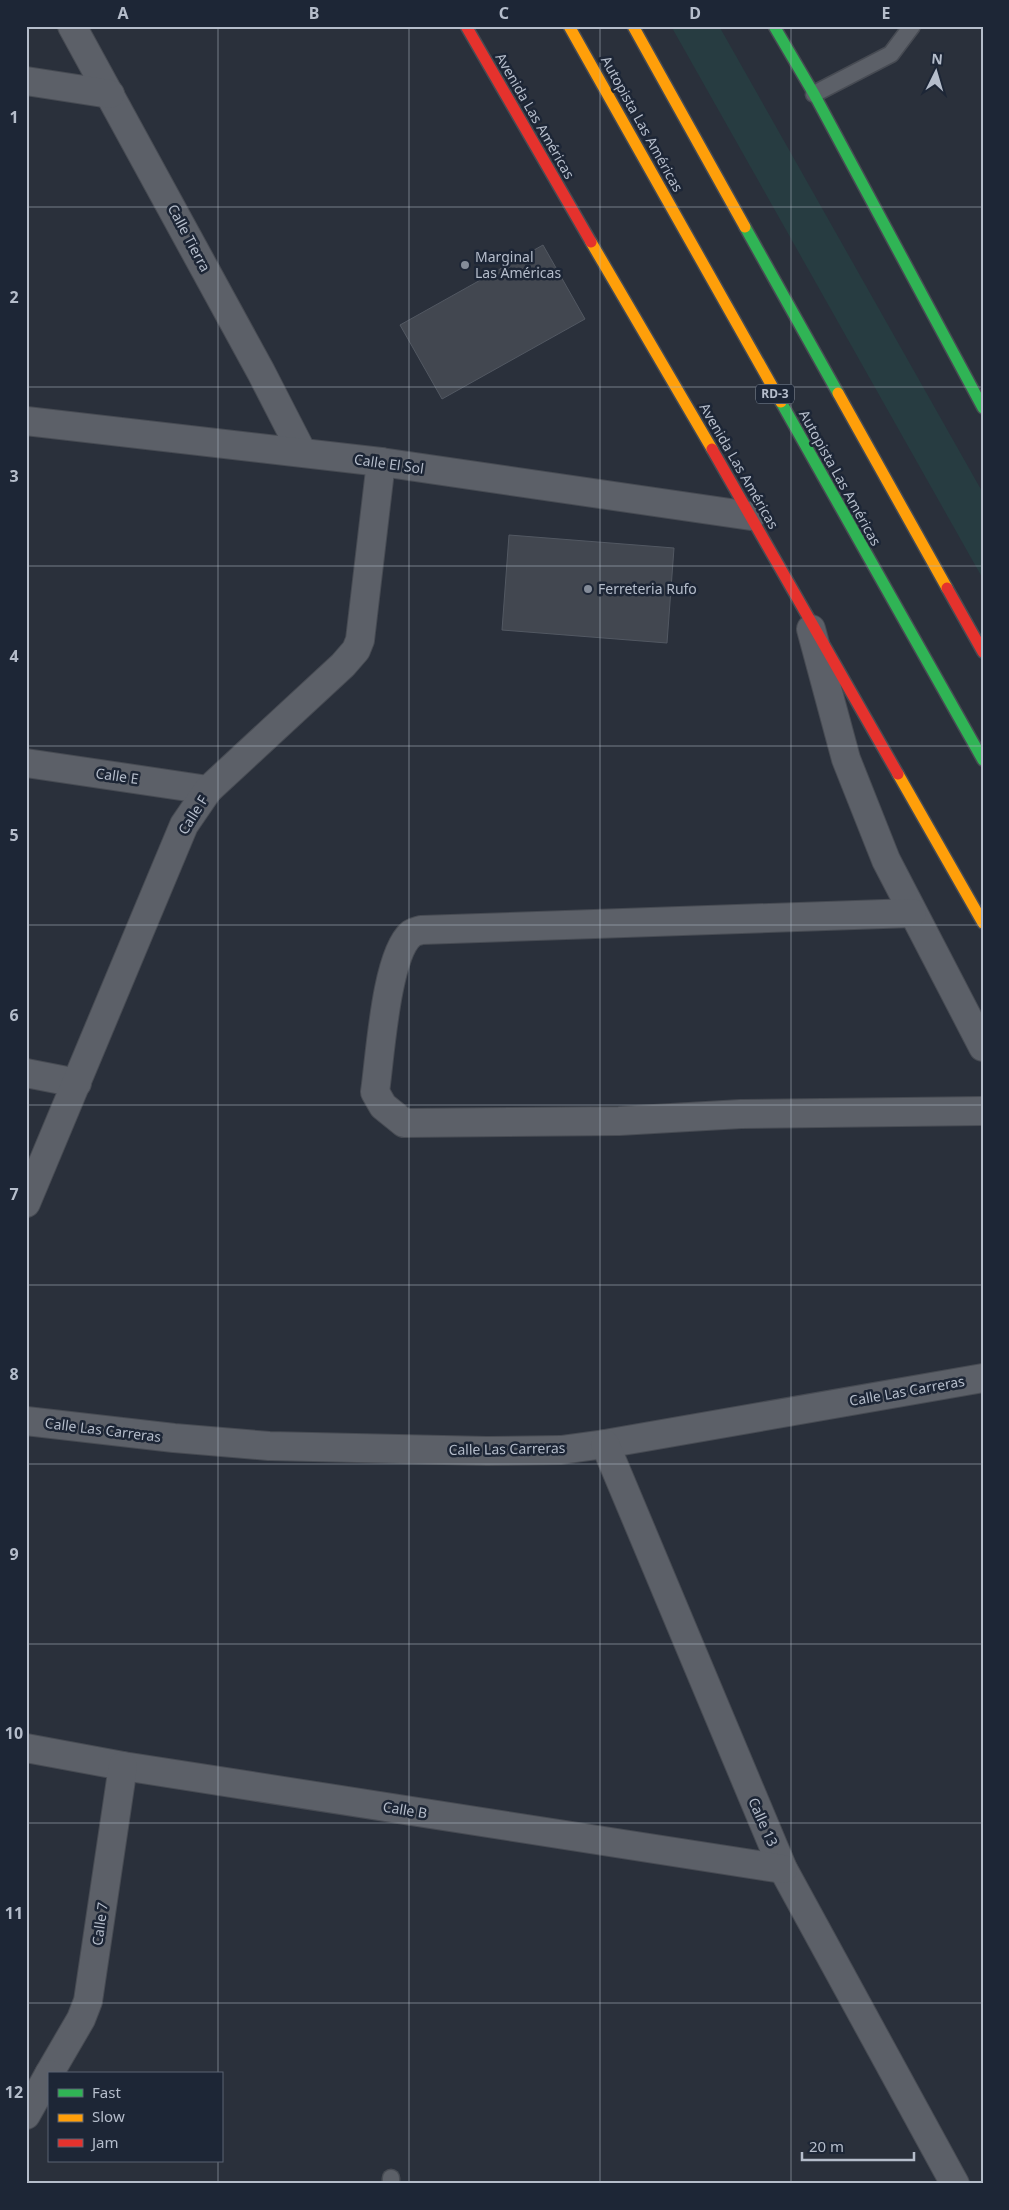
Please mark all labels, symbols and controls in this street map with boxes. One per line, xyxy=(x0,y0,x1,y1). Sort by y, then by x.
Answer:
text: A xyxy=(117,2,129,24)
text: B xyxy=(309,2,319,24)
text: C xyxy=(499,2,509,24)
text: D xyxy=(689,2,701,24)
text: E xyxy=(882,2,891,24)
north arrow xyxy=(912,48,962,98)
street label: Avenida Las Américas xyxy=(492,49,579,182)
text: N xyxy=(931,49,944,69)
street label: Autopista Las Américas xyxy=(597,52,688,195)
text: 1 xyxy=(9,106,19,128)
street label: Calle Tierra xyxy=(164,201,215,275)
place label: Marginal Las Américas xyxy=(475,247,561,282)
marker: Marginal Las Américas xyxy=(459,259,471,271)
text: 2 xyxy=(9,286,19,308)
road number: RD-3 xyxy=(756,384,794,404)
street label: Avenida Las Américas xyxy=(696,399,783,532)
street label: Autopista Las Américas xyxy=(795,406,886,549)
street label: Calle El Sol xyxy=(353,449,425,478)
text: 3 xyxy=(9,465,19,487)
place label: Ferreteria Rufo xyxy=(598,579,697,598)
marker: Ferreteria Rufo xyxy=(582,583,594,595)
text: 4 xyxy=(9,645,19,667)
street label: Calle E xyxy=(94,763,140,788)
street label: Calle F xyxy=(173,792,212,838)
text: 5 xyxy=(9,824,19,846)
text: 6 xyxy=(9,1004,19,1026)
text: 7 xyxy=(9,1183,19,1205)
text: 8 xyxy=(9,1363,19,1385)
street label: Calle Las Carreras xyxy=(848,1371,966,1410)
street label: Calle Las Carreras xyxy=(44,1413,163,1446)
street label: Calle Las Carreras xyxy=(448,1438,566,1459)
text: 9 xyxy=(9,1543,19,1565)
text: 10 xyxy=(5,1722,23,1744)
street label: Calle 13 xyxy=(744,1794,783,1849)
street label: Calle B xyxy=(382,1797,429,1822)
street label: Calle 7 xyxy=(87,1901,112,1947)
text: 11 xyxy=(5,1902,23,1924)
legend xyxy=(48,2072,222,2162)
text: 12 xyxy=(5,2081,23,2103)
text: Fast xyxy=(92,2082,121,2102)
text: Slow xyxy=(92,2106,125,2126)
scale bar xyxy=(802,2130,914,2162)
text: Jam xyxy=(90,2132,119,2152)
text: 20 m xyxy=(809,2136,844,2156)

